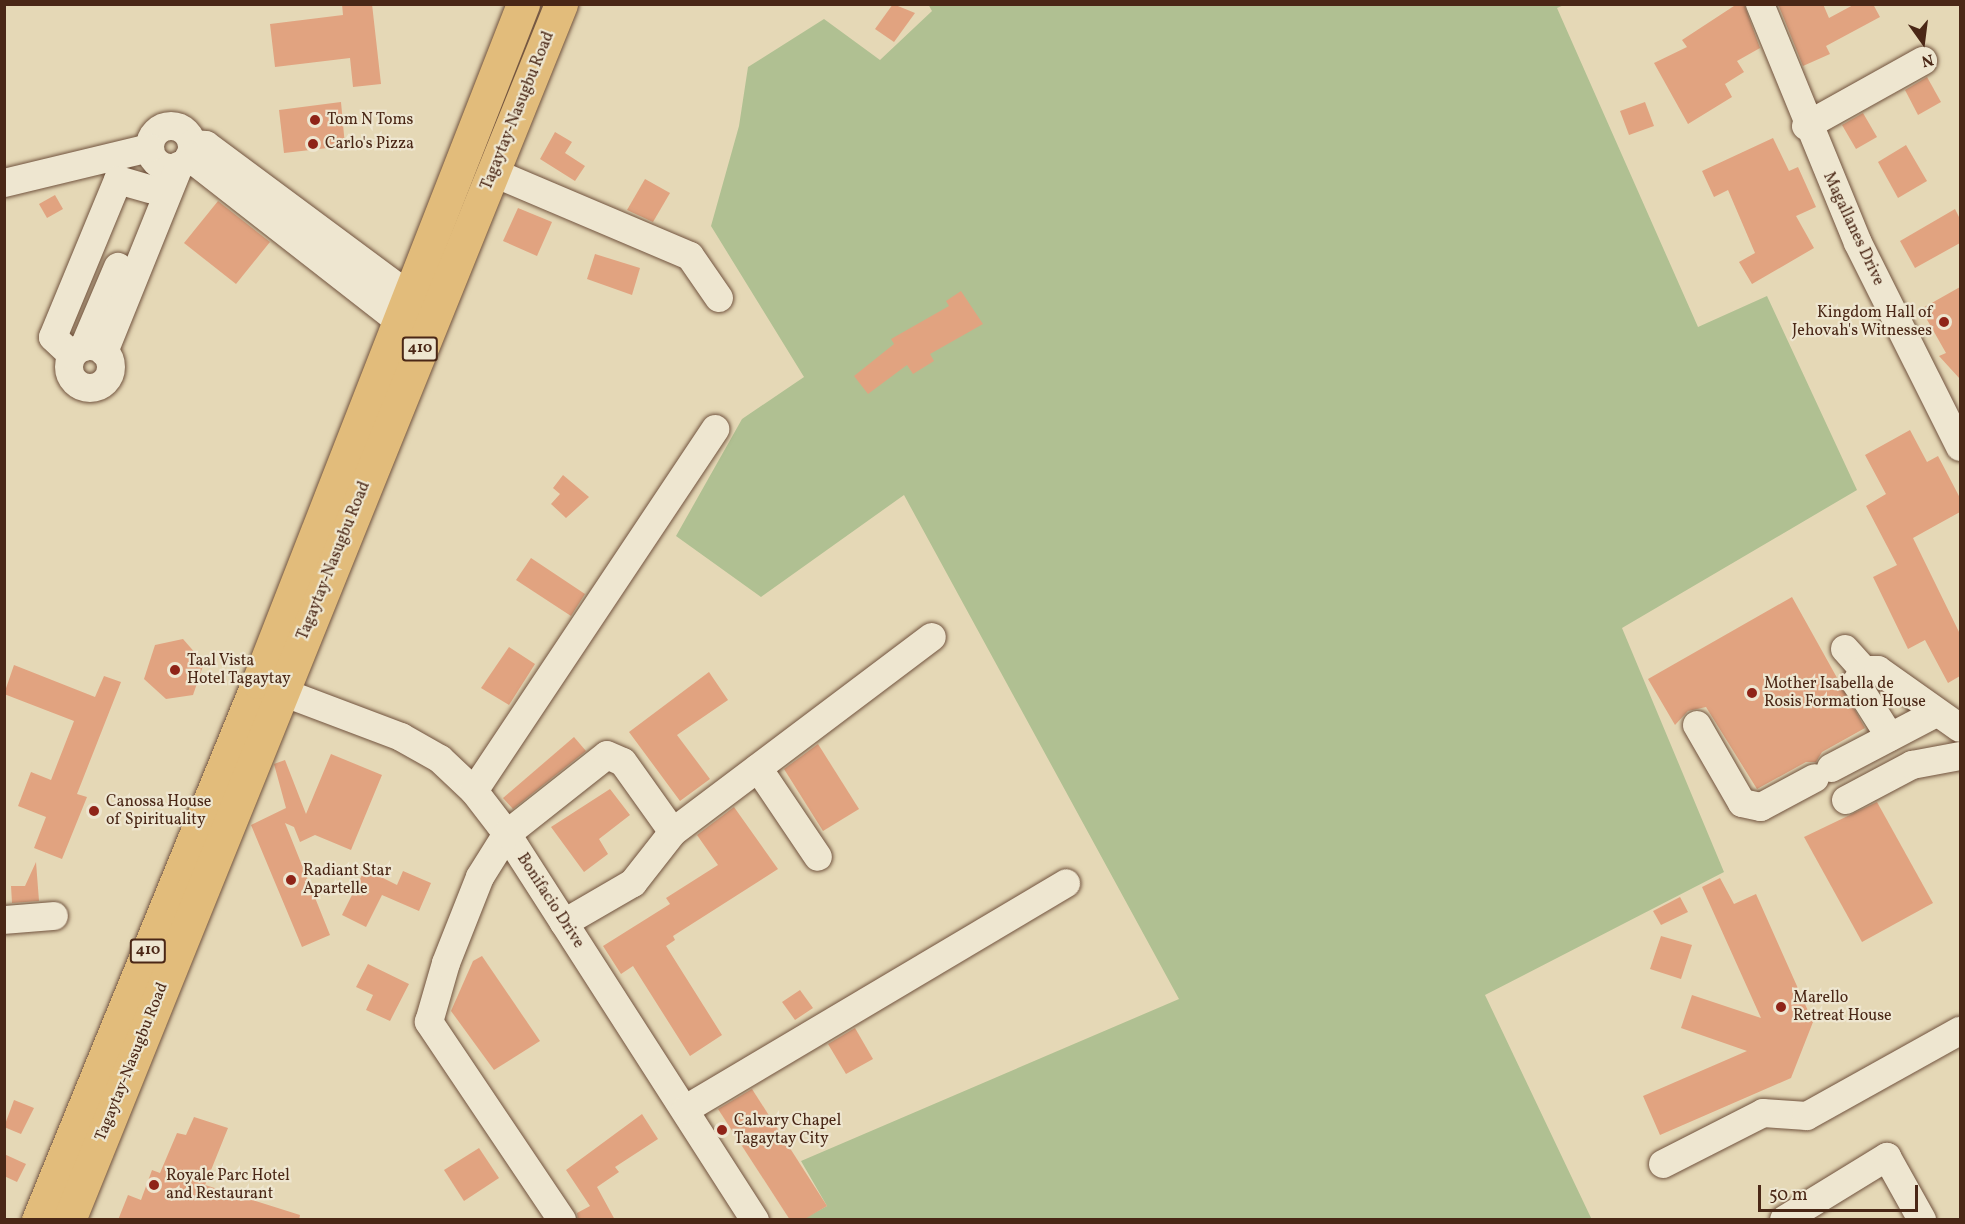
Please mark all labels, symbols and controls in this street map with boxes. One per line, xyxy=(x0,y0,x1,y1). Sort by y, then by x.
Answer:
north arrow xyxy=(1893,12,1953,72)
street label: Tagaytay-Nasugbu Road xyxy=(477,29,559,193)
text: N xyxy=(1919,47,1936,72)
place label: Tom N Toms xyxy=(327,110,414,130)
marker: Tom N Toms xyxy=(308,113,322,127)
place label: Carlo's Pizza xyxy=(325,134,414,154)
marker: Carlo's Pizza xyxy=(306,137,320,151)
street label: Magallanes Drive xyxy=(1818,169,1888,289)
place label: Kingdom Hall of Jehovah's Witnesses xyxy=(1792,303,1932,341)
marker: Kingdom Hall of Jehovah's Witnesses xyxy=(1937,315,1951,329)
road number: 410 xyxy=(400,337,440,361)
street label: Tagaytay-Nasugbu Road xyxy=(293,479,375,643)
place label: Taal Vista Hotel Tagaytay xyxy=(187,651,291,689)
marker: Taal Vista Hotel Tagaytay xyxy=(168,663,182,677)
place label: Mother Isabella de Rosis Formation House xyxy=(1764,674,1926,712)
marker: Mother Isabella de Rosis Formation House xyxy=(1745,686,1759,700)
place label: Canossa House of Spirituality xyxy=(106,792,211,830)
marker: Canossa House of Spirituality xyxy=(87,804,101,818)
street label: Bonifacio Drive xyxy=(512,850,588,952)
place label: Radiant Star Apartelle xyxy=(303,861,391,899)
marker: Radiant Star Apartelle xyxy=(284,873,298,887)
road number: 410 xyxy=(128,939,168,963)
street label: Tagaytay-Nasugbu Road xyxy=(91,980,173,1144)
place label: Marello Retreat House xyxy=(1793,988,1892,1026)
marker: Marello Retreat House xyxy=(1774,1000,1788,1014)
place label: Calvary Chapel Tagaytay City xyxy=(734,1111,842,1149)
marker: Calvary Chapel Tagaytay City xyxy=(715,1123,729,1137)
place label: Royale Parc Hotel and Restaurant xyxy=(166,1166,290,1204)
scale bar xyxy=(1761,1173,1922,1211)
marker: Royale Parc Hotel and Restaurant xyxy=(147,1178,161,1192)
text: 50 m xyxy=(1769,1183,1808,1208)

